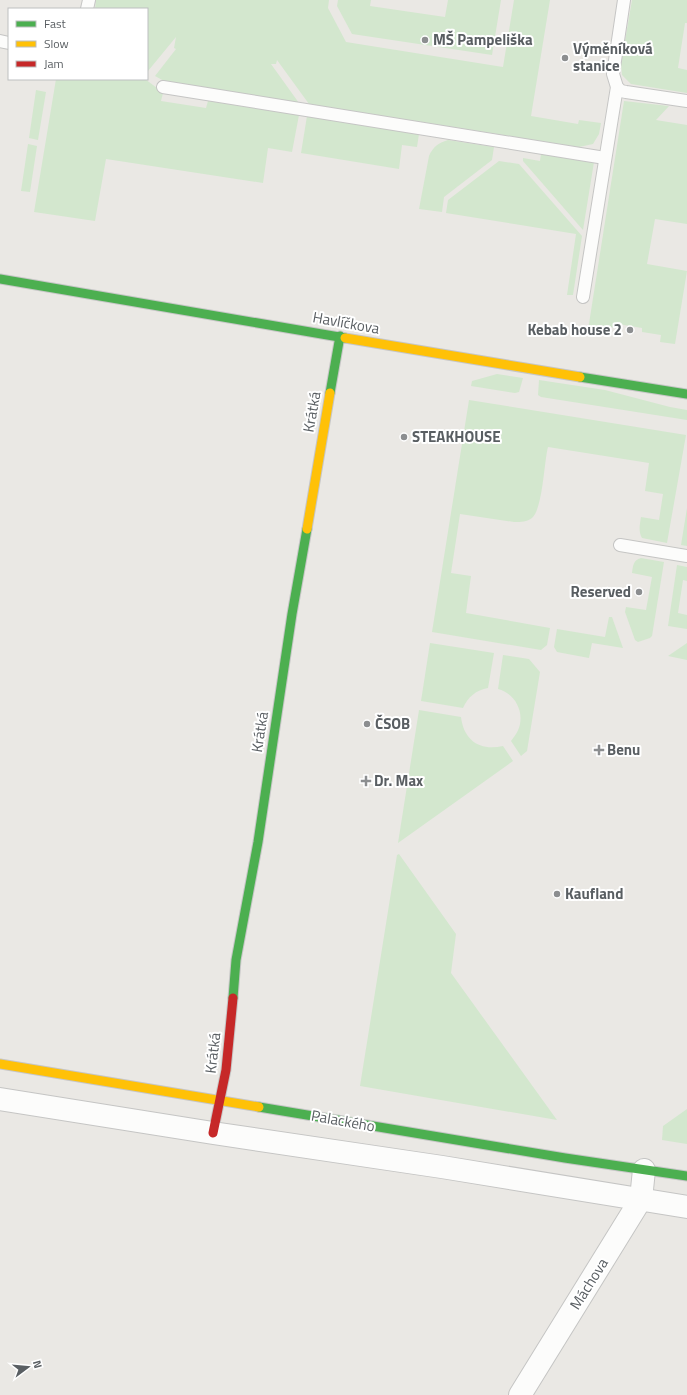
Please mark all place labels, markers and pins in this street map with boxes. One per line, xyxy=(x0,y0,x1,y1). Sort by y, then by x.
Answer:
place label: MŠ Pampeliška xyxy=(433,28,533,51)
marker: MŠ Pampeliška xyxy=(420,35,430,45)
place label: Výměníková stanice xyxy=(573,37,653,77)
marker: Výměníková stanice xyxy=(560,53,570,63)
place label: Kebab house 2 xyxy=(527,318,622,341)
marker: Kebab house 2 xyxy=(625,325,635,335)
place label: STEAKHOUSE xyxy=(412,425,501,448)
marker: STEAKHOUSE xyxy=(399,432,409,442)
place label: Reserved xyxy=(571,580,631,603)
marker: Reserved xyxy=(634,587,644,597)
place label: ČSOB xyxy=(375,712,410,735)
marker: ČSOB xyxy=(362,719,372,729)
place label: Benu xyxy=(607,738,640,761)
marker: Benu xyxy=(594,745,604,755)
place label: Dr. Max xyxy=(374,769,423,792)
marker: Dr. Max xyxy=(361,776,371,786)
place label: Kaufland xyxy=(565,882,623,905)
marker: Kaufland xyxy=(552,889,562,899)

